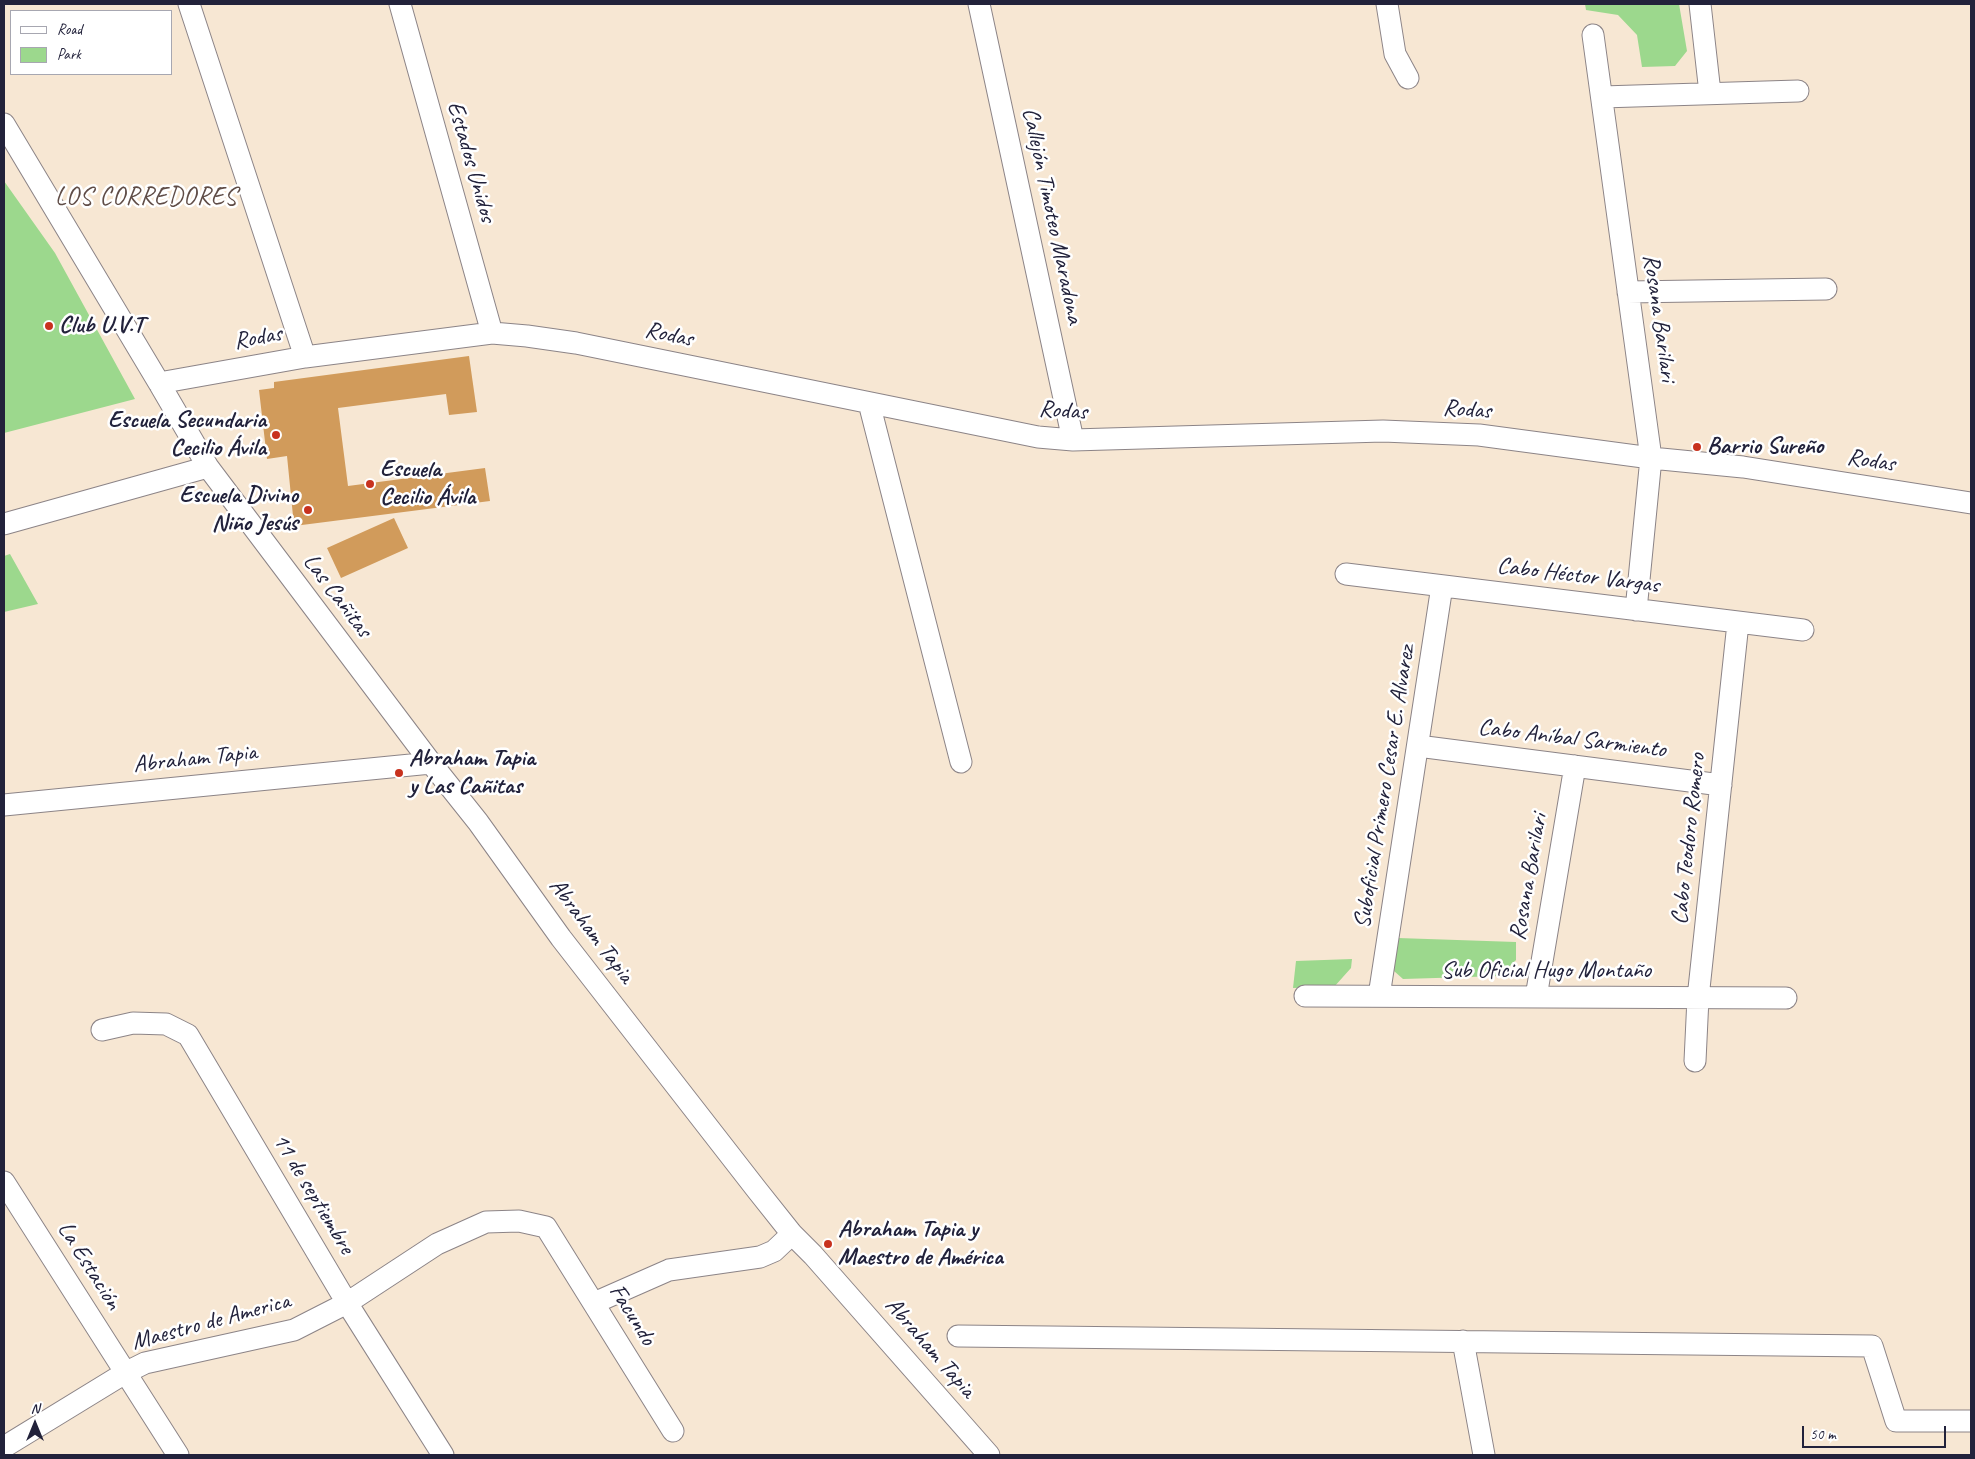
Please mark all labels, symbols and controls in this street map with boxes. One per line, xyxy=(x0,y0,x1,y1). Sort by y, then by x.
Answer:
legend xyxy=(10,10,172,75)
text: Road xyxy=(57,20,82,39)
text: Park xyxy=(57,45,81,64)
street label: Estados Unidos xyxy=(440,98,502,226)
street label: Callejón Timoteo Maradona xyxy=(1015,105,1089,327)
district label: LOS CORREDORES xyxy=(54,182,238,212)
street label: Rosana Barilari xyxy=(1636,252,1682,384)
place label: Club U.V.T xyxy=(59,312,144,340)
street label: Rodas xyxy=(642,316,696,354)
marker: Club U.V.T xyxy=(43,320,55,332)
street label: Rodas xyxy=(232,320,284,356)
street label: Rodas xyxy=(1442,394,1492,426)
street label: Rodas xyxy=(1038,395,1088,427)
place label: Escuela Secundaria Cecilio Ávila xyxy=(108,407,266,463)
marker: Escuela Secundaria Cecilio Ávila xyxy=(270,429,282,441)
place label: Barrio Sureño xyxy=(1707,433,1823,461)
marker: Barrio Sureño xyxy=(1691,441,1703,453)
street label: Rodas xyxy=(1845,443,1897,479)
place label: Escuela Cecilio Ávila xyxy=(380,456,475,512)
marker: Escuela Cecilio Ávila xyxy=(364,478,376,490)
place label: Escuela Divino Niño Jesús xyxy=(179,482,298,538)
marker: Escuela Divino Niño Jesús xyxy=(302,504,314,516)
street label: Las Cañitas xyxy=(296,548,378,644)
street label: Cabo Héctor Vargas xyxy=(1495,552,1661,600)
street label: Suboficial Primero Cesar E. Alvarez xyxy=(1348,644,1422,930)
street label: Cabo Aníbal Sarmiento xyxy=(1476,713,1668,765)
street label: Abraham Tapia xyxy=(132,738,258,780)
place label: Abraham Tapia y Las Cañitas xyxy=(409,745,535,801)
street label: Cabo Teodoro Romero xyxy=(1666,752,1712,926)
marker: Abraham Tapia y Las Cañitas xyxy=(393,767,405,779)
street label: Rosana Barilari xyxy=(1504,811,1554,943)
street label: Abraham Tapia xyxy=(542,873,640,989)
street label: Sub Oficial Hugo Montaño xyxy=(1441,957,1651,985)
street label: 11 de septiembre xyxy=(266,1128,360,1260)
place label: Abraham Tapia y Maestro de América xyxy=(838,1216,1003,1272)
street label: La Estación xyxy=(51,1217,127,1315)
marker: Abraham Tapia y Maestro de América xyxy=(822,1238,834,1250)
street label: Facundo xyxy=(602,1279,662,1351)
street label: Maestro de America xyxy=(129,1287,293,1357)
street label: Abraham Tapia xyxy=(878,1292,982,1404)
north arrow xyxy=(10,1399,60,1449)
text: N xyxy=(31,1400,39,1417)
scale bar xyxy=(1805,1416,1949,1448)
text: 50 m xyxy=(1810,1425,1836,1444)

